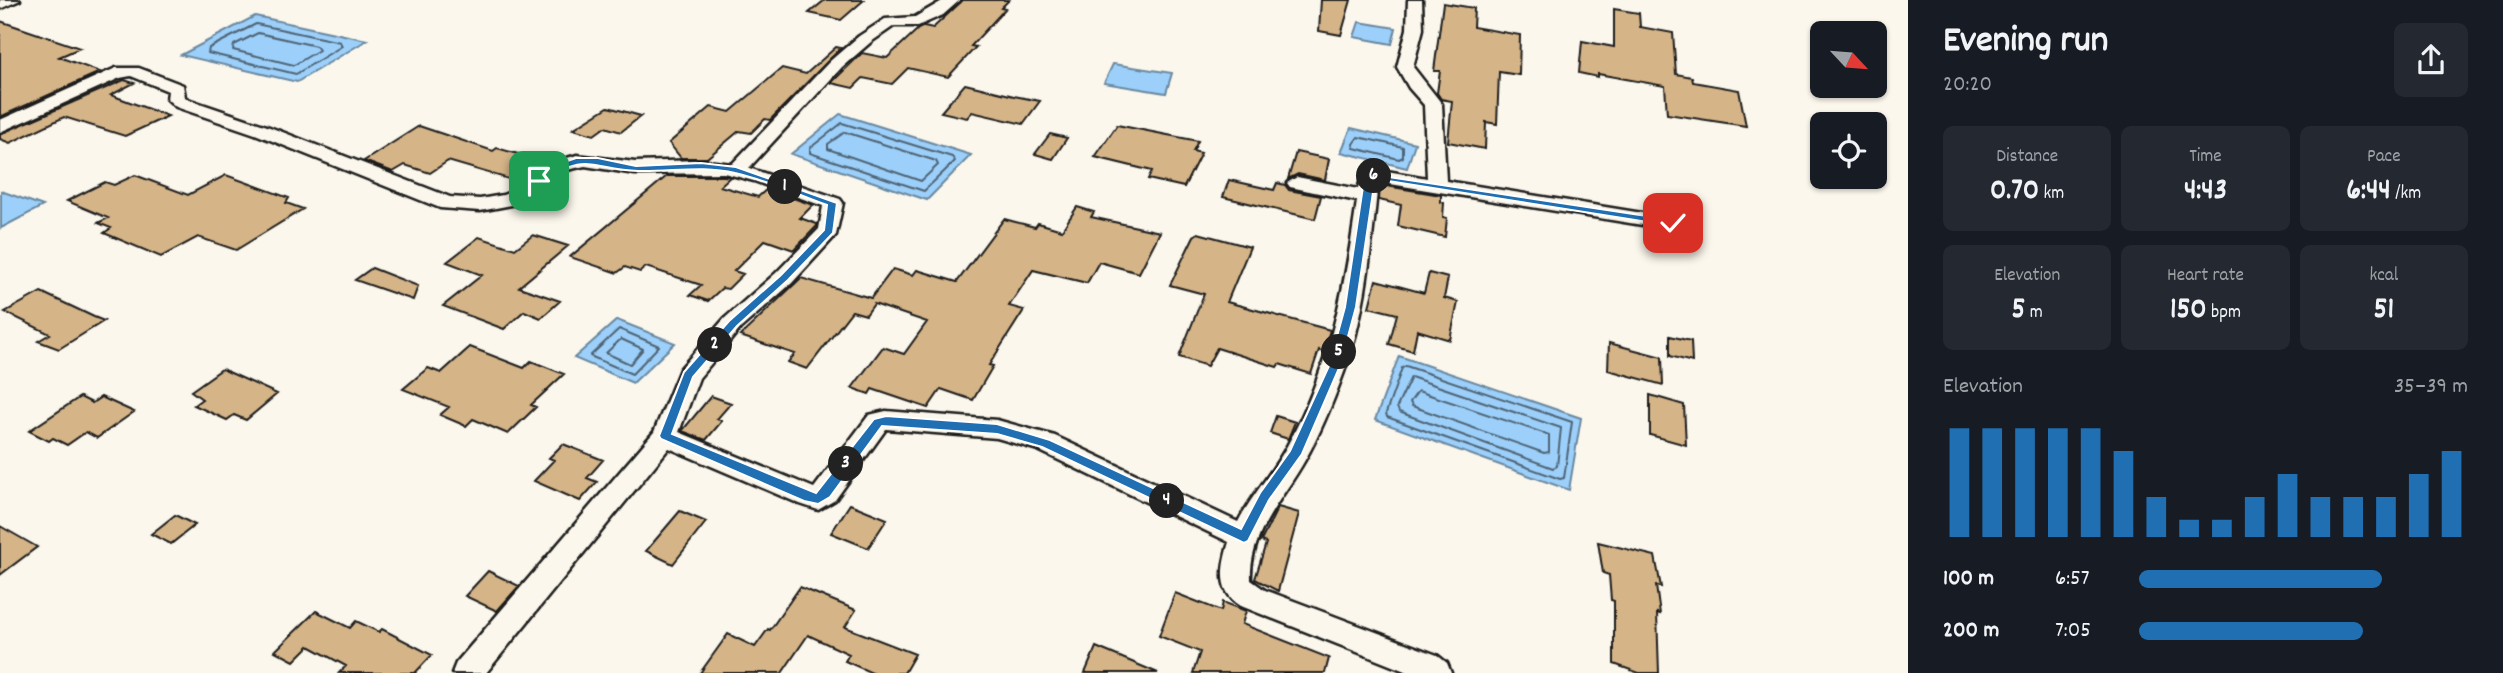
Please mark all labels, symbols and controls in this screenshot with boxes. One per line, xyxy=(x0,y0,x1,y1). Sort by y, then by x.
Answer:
text: Evening run xyxy=(1943,15,2108,70)
north arrow xyxy=(1810,21,1886,98)
map controls xyxy=(1810,21,1887,189)
button: share xyxy=(2394,23,2468,97)
text: 20:20 xyxy=(1943,69,1992,102)
button: locate xyxy=(1810,112,1887,189)
text: Distance xyxy=(1996,144,2058,171)
text: Time xyxy=(2189,144,2222,171)
text: Pace xyxy=(2367,144,2401,171)
pin xyxy=(509,151,569,211)
pin: 6 xyxy=(1356,158,1392,194)
icon: arrive xyxy=(520,162,558,200)
text: 6 xyxy=(1369,162,1378,189)
pin: 1 xyxy=(768,170,802,204)
text: 0.70 xyxy=(1990,171,2039,214)
text: 4:43 xyxy=(2184,171,2227,214)
text: 6:44 xyxy=(2346,171,2391,214)
text: 1 xyxy=(782,173,787,200)
text: km xyxy=(2039,181,2064,208)
text: /km xyxy=(2391,181,2421,208)
pin xyxy=(1643,193,1703,253)
icon: check xyxy=(1654,204,1692,242)
text: Elevation xyxy=(1994,263,2060,290)
text: Heart rate xyxy=(2167,263,2244,290)
text: kcal xyxy=(2369,263,2398,290)
text: 5 xyxy=(2012,290,2025,333)
text: 150 xyxy=(2170,290,2207,333)
text: 51 xyxy=(2374,290,2394,333)
text: m xyxy=(2025,300,2043,327)
text: bpm xyxy=(2207,300,2241,327)
pin: 2 xyxy=(698,328,732,362)
text: 2 xyxy=(710,331,719,358)
pin: 5 xyxy=(1322,334,1356,370)
text: 5 xyxy=(1334,338,1343,365)
text: Elevation xyxy=(1943,371,2023,404)
text: 35–39 m xyxy=(2394,371,2468,404)
pin: 3 xyxy=(828,447,864,482)
text: 3 xyxy=(841,450,850,477)
pin: 4 xyxy=(1150,484,1184,518)
text: 4 xyxy=(1163,487,1170,514)
text: 100 m xyxy=(1943,563,1994,596)
text: 6:57 xyxy=(2055,563,2090,596)
text: 200 m xyxy=(1943,615,1999,648)
text: 7:05 xyxy=(2055,615,2091,648)

